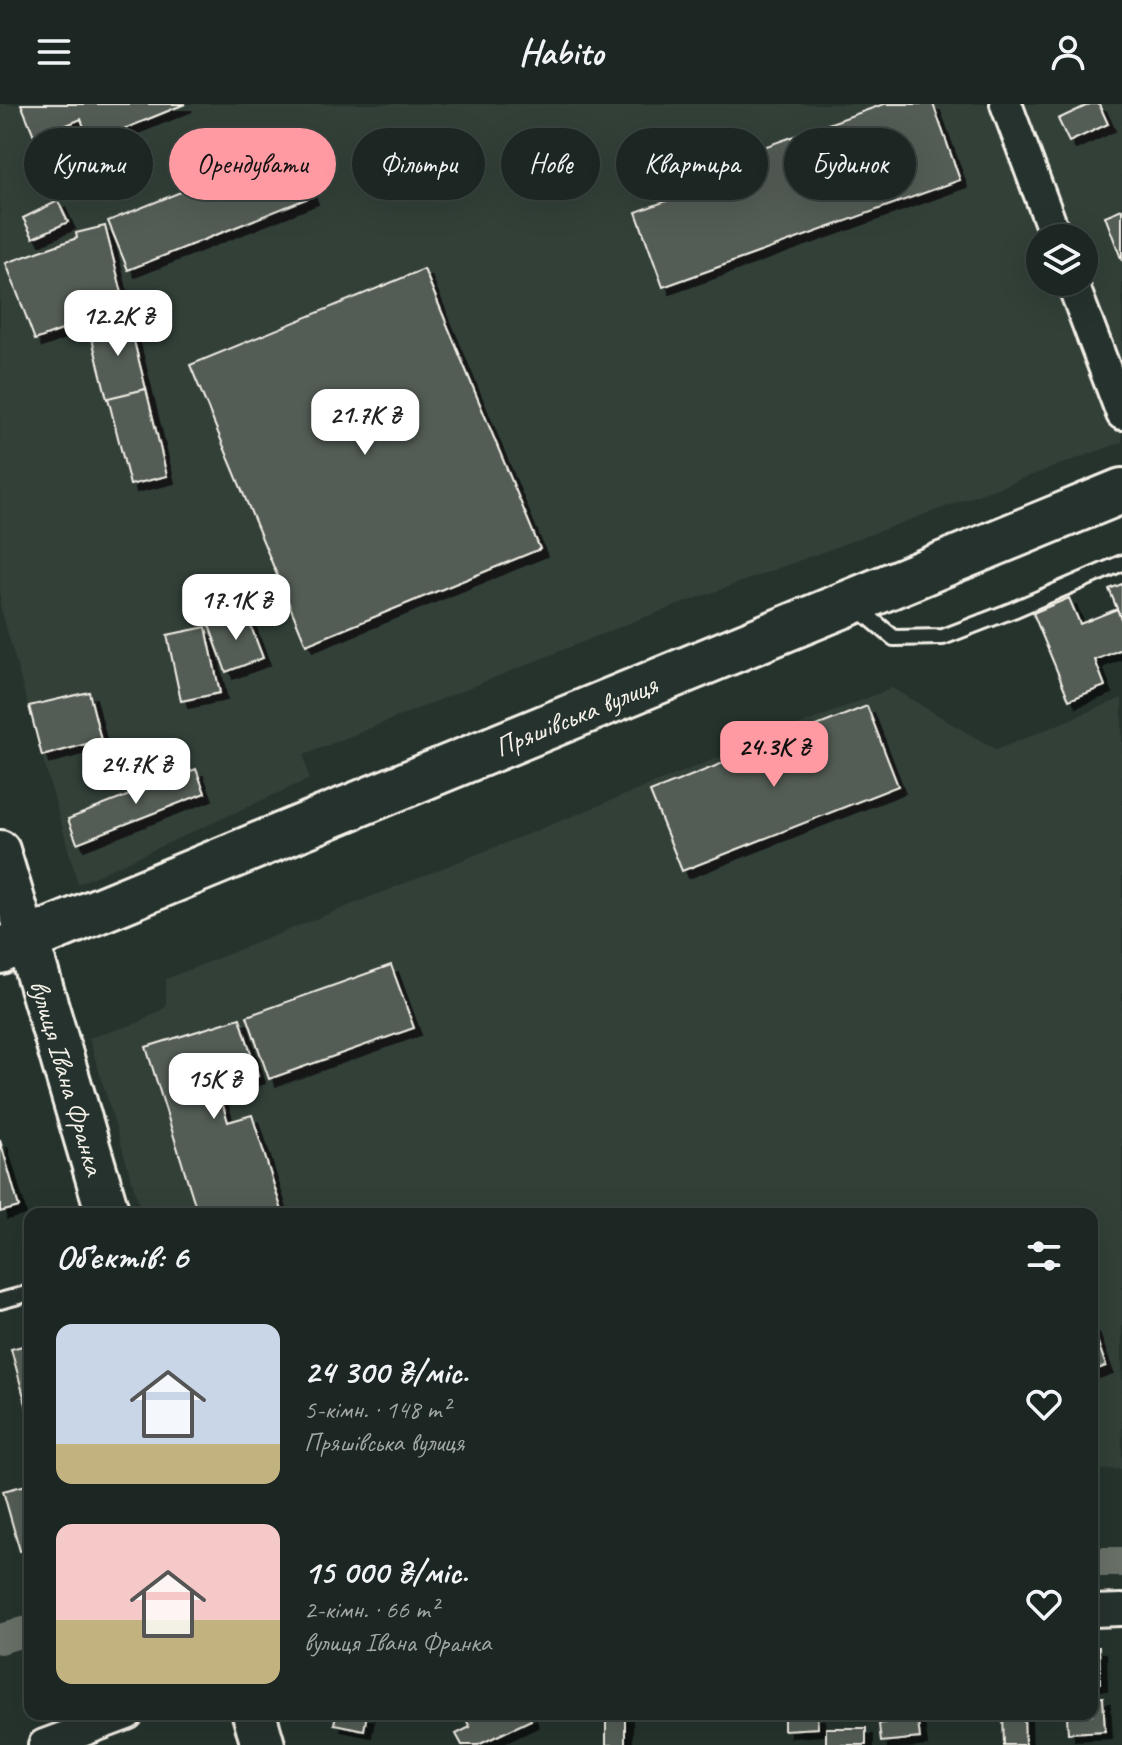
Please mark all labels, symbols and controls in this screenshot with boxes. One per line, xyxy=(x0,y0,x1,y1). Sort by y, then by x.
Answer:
text: Habito xyxy=(519,29,603,75)
icon: menu xyxy=(32,30,76,74)
icon: person xyxy=(1046,30,1090,74)
chip: Купити xyxy=(24,128,153,200)
chip: Орендувати xyxy=(169,128,336,200)
chip: Фільтри xyxy=(352,128,485,200)
chip: Нове xyxy=(501,128,600,200)
chip: Квартира xyxy=(616,128,768,200)
chip: Будинок xyxy=(784,128,916,200)
map controls xyxy=(1026,224,1098,296)
button: layers xyxy=(1026,224,1098,296)
pin: 12.2K ₴ xyxy=(44,290,192,358)
text: 12.2K ₴ xyxy=(82,299,154,332)
pin: 21.7K ₴ xyxy=(291,389,439,457)
text: 21.7K ₴ xyxy=(329,398,401,431)
pin: 17.1K ₴ xyxy=(162,574,310,642)
text: 17.1K ₴ xyxy=(200,583,272,616)
street label: Пряшівська вулиця xyxy=(489,666,663,764)
pin: 24.3K ₴ xyxy=(700,721,848,789)
text: 24.3K ₴ xyxy=(738,730,810,763)
pin: 24.7K ₴ xyxy=(62,738,210,806)
text: 24.7K ₴ xyxy=(100,747,172,780)
street label: вулиця Івана Франка xyxy=(22,975,113,1181)
pin: 15K ₴ xyxy=(158,1053,270,1121)
text: 15K ₴ xyxy=(187,1062,241,1095)
icon: filters xyxy=(1022,1234,1066,1278)
text: Об’єктів: 6 xyxy=(56,1235,188,1278)
text: 24 300 ₴/міс. xyxy=(304,1350,468,1393)
icon: home xyxy=(120,1356,216,1452)
icon: heart xyxy=(1022,1382,1066,1426)
text: 5-кімн. · 148 m² xyxy=(304,1393,450,1426)
text: Пряшівська вулиця xyxy=(304,1426,464,1459)
text: 15 000 ₴/міс. xyxy=(304,1550,468,1593)
icon: home xyxy=(120,1556,216,1652)
icon: heart xyxy=(1022,1582,1066,1626)
text: 2-кімн. · 66 m² xyxy=(304,1593,438,1626)
text: вулиця Івана Франка xyxy=(304,1626,491,1659)

